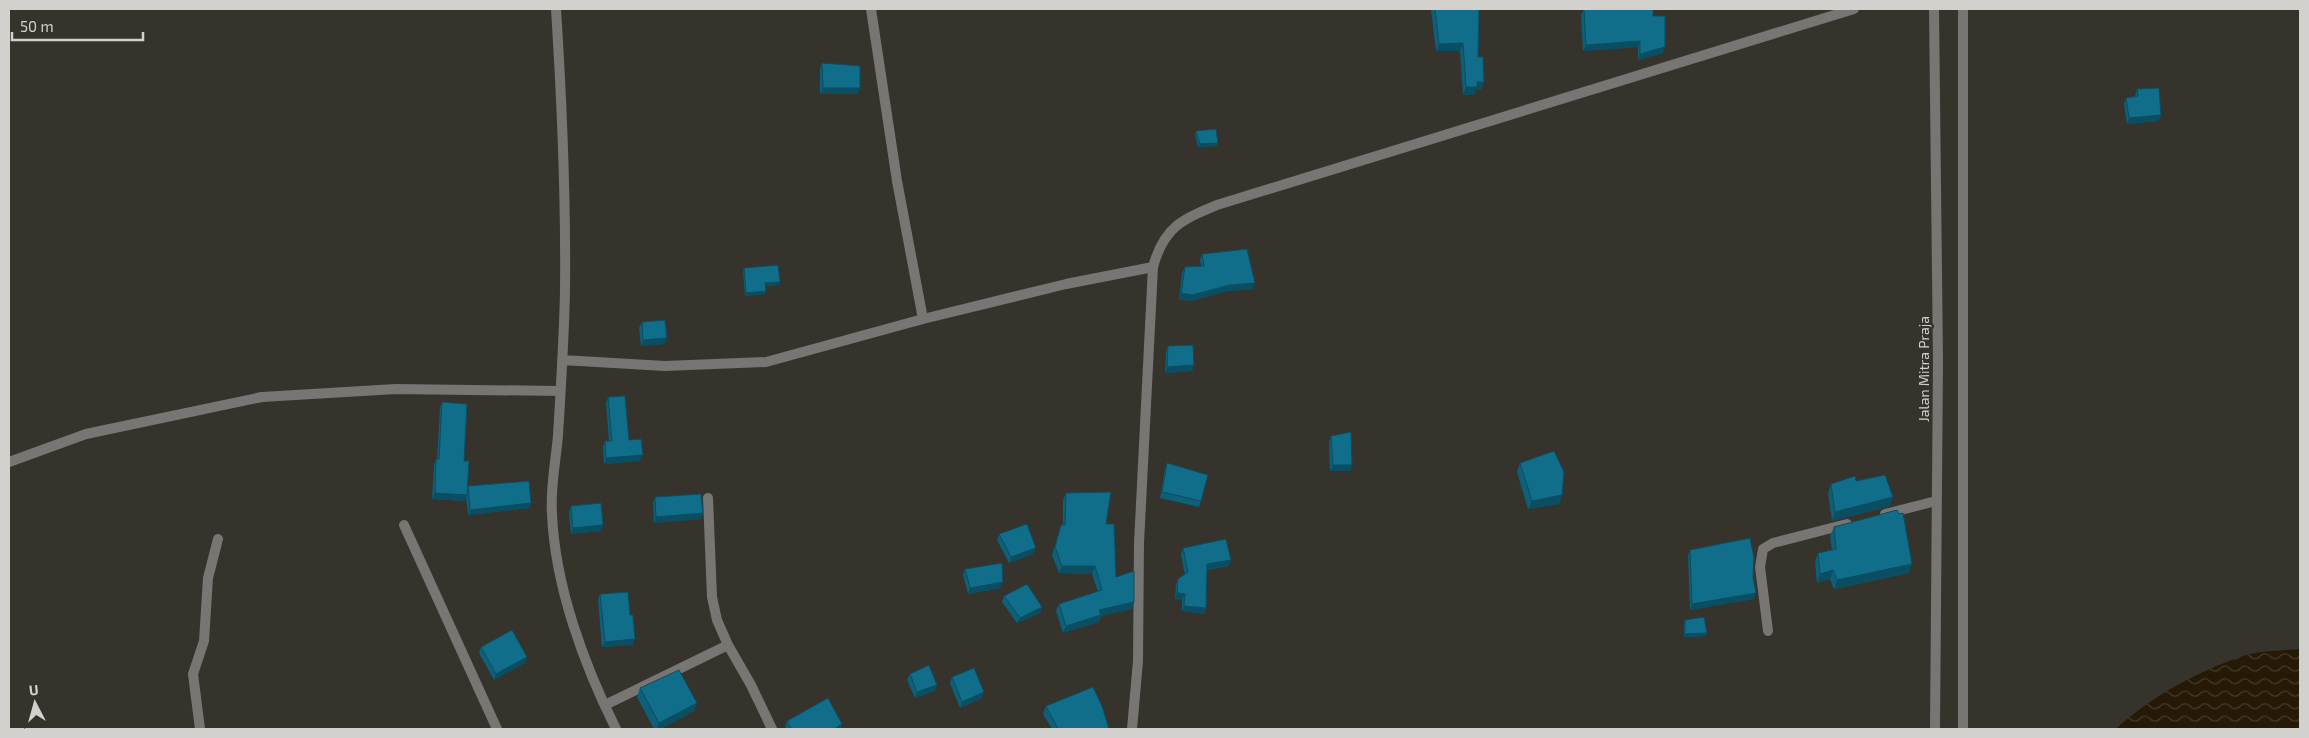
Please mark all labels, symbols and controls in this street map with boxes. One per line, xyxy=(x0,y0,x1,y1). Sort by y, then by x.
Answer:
scale bar xyxy=(12,10,144,42)
text: 50 m xyxy=(20,17,54,35)
street label: Jalan Mitra Praja xyxy=(1915,316,1932,422)
north arrow xyxy=(10,678,60,728)
text: U xyxy=(28,681,39,699)

